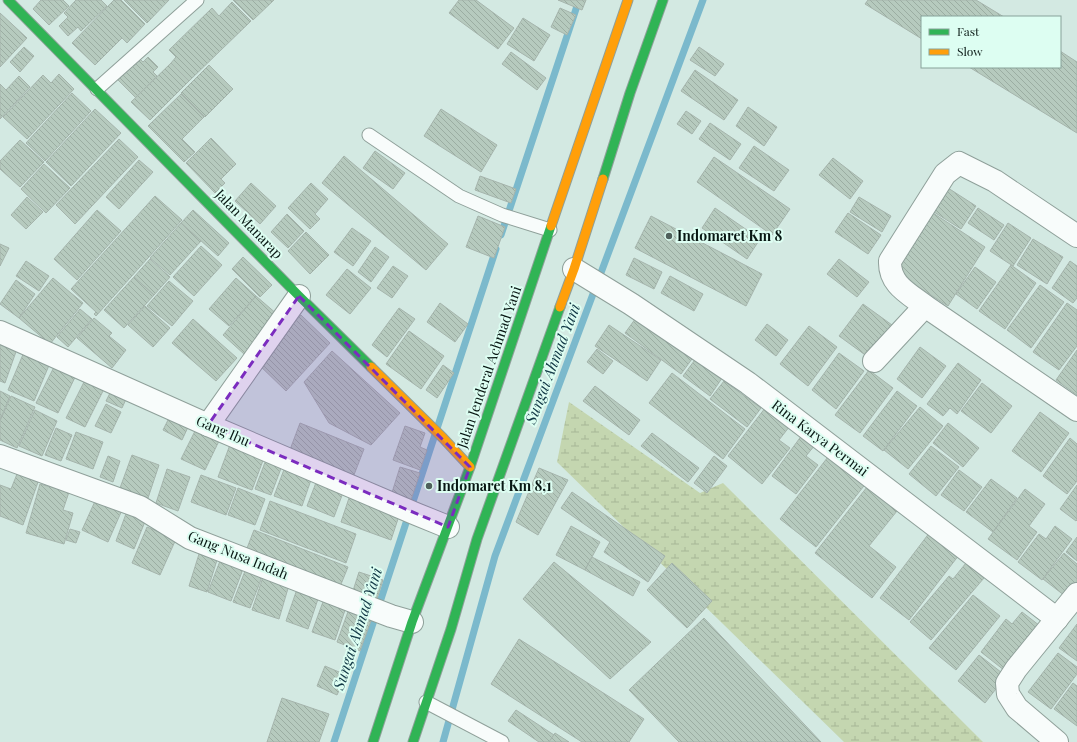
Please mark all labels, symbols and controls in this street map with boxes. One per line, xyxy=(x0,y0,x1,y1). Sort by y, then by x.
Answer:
legend xyxy=(921,16,1061,68)
text: Fast xyxy=(957,23,980,39)
text: Slow xyxy=(957,43,983,59)
street label: Jalan Manarap xyxy=(211,184,287,263)
place label: Indomaret Km 8 xyxy=(677,226,782,245)
marker: Indomaret Km 8 xyxy=(664,231,674,241)
street label: Jalan Jenderal Achmad Yani xyxy=(451,283,525,451)
water label: Sungai Ahmad Yani xyxy=(520,300,584,428)
street label: Rina Karya Permai xyxy=(768,395,872,480)
street label: Gang Ibu xyxy=(193,411,253,450)
place label: Indomaret Km 8,1 xyxy=(437,476,552,495)
marker: Indomaret Km 8,1 xyxy=(424,481,434,491)
street label: Gang Nusa Indah xyxy=(185,526,292,584)
water label: Sungai Ahmad Yani xyxy=(328,565,386,693)

